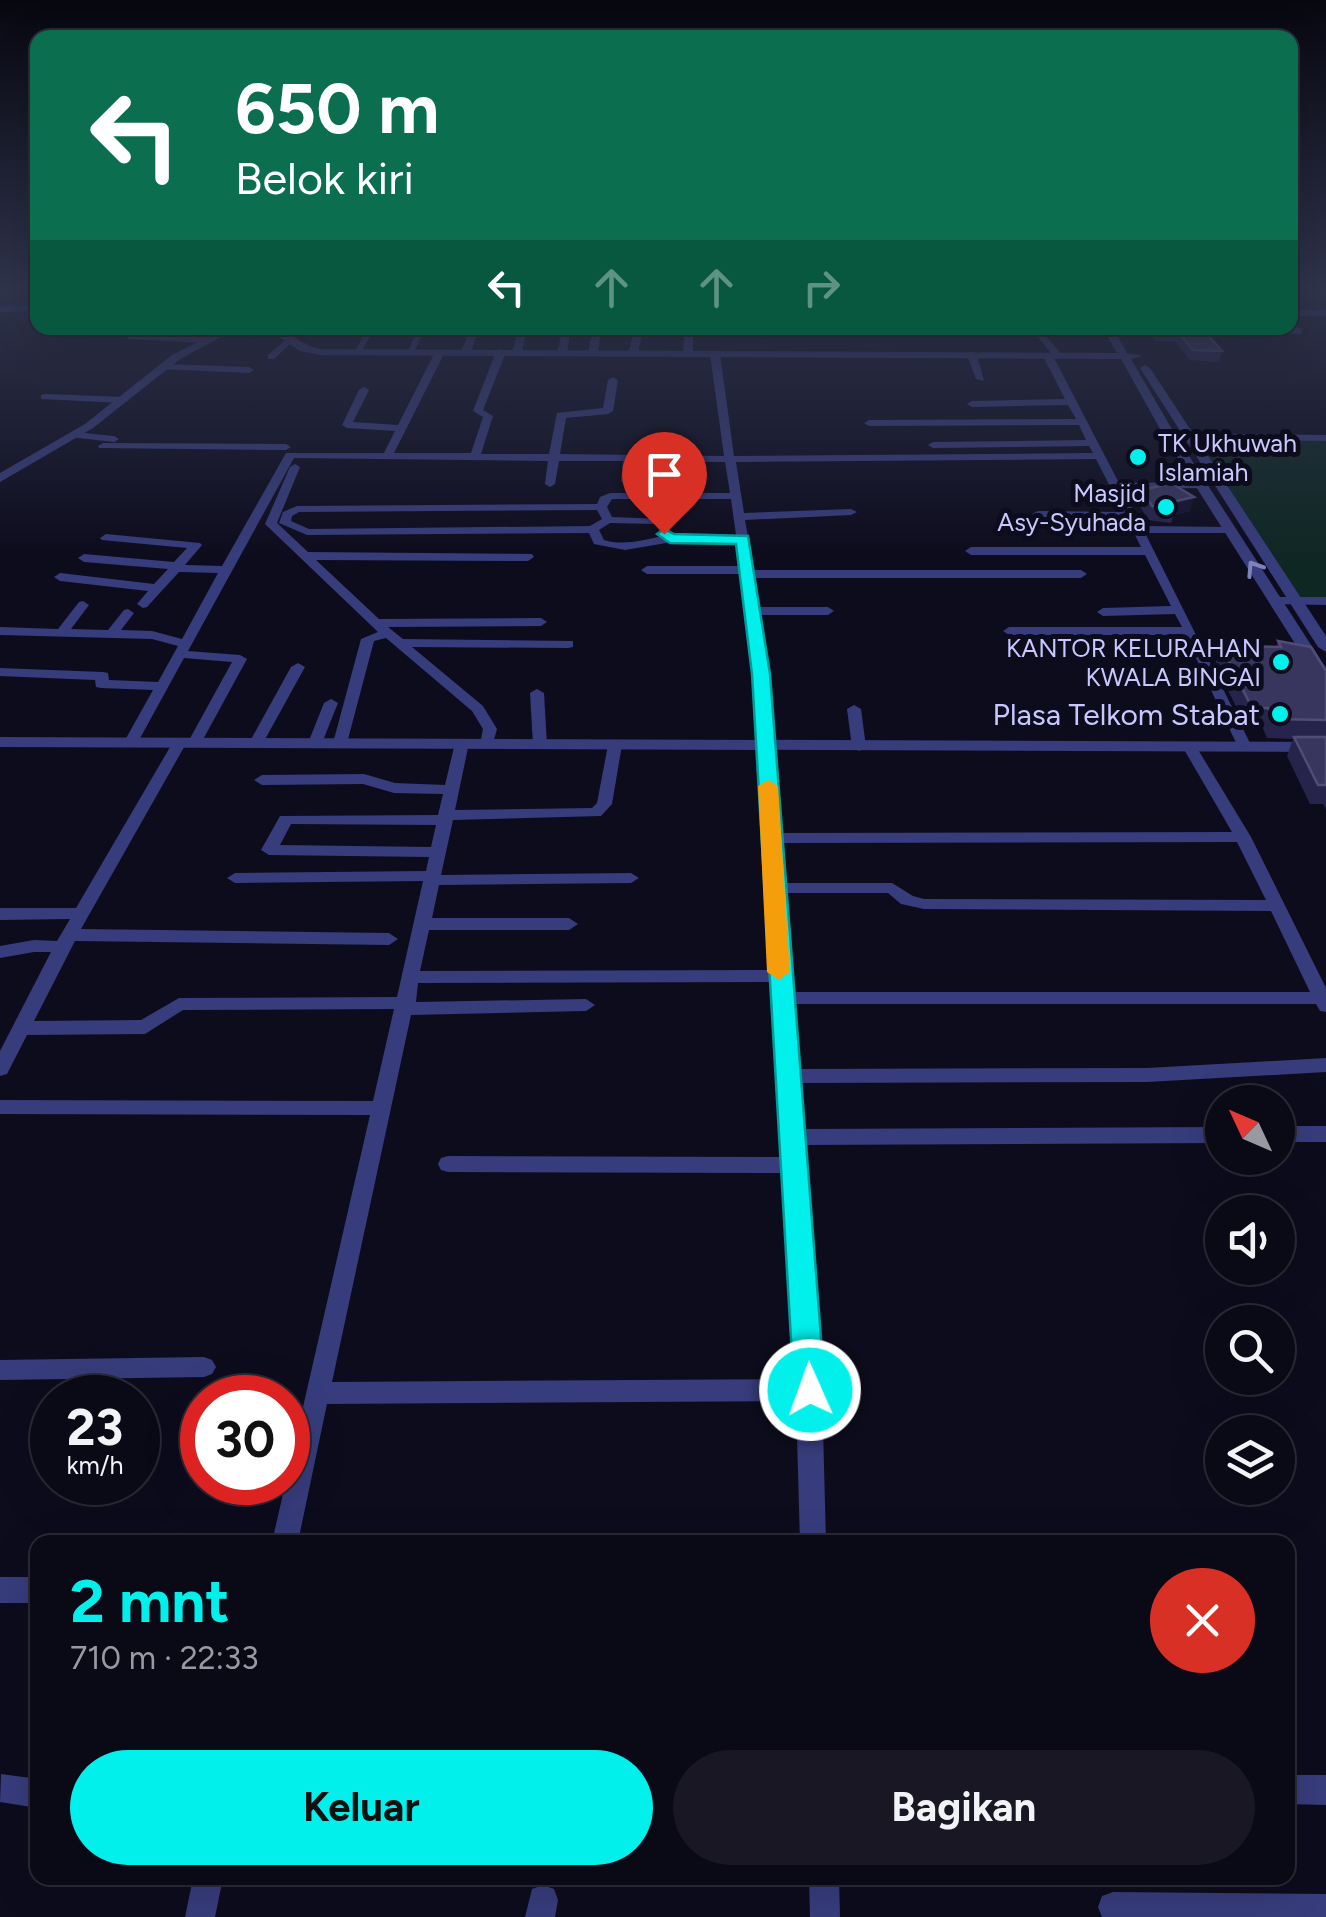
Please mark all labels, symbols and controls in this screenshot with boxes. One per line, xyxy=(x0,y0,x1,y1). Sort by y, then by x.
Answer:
text: 650 m xyxy=(235,66,439,151)
icon: left xyxy=(70,70,200,200)
text: Belok kiri xyxy=(235,151,414,205)
icon: left xyxy=(479,260,534,315)
icon: ahead xyxy=(584,260,639,315)
icon: ahead xyxy=(689,260,744,315)
icon: right xyxy=(794,260,849,315)
place label: TK Ukhuwah Islamiah xyxy=(1158,428,1297,487)
pin xyxy=(622,432,707,535)
marker: TK Ukhuwah Islamiah xyxy=(1127,446,1149,468)
icon: arrive xyxy=(637,447,692,502)
place label: Masjid Asy-Syuhada xyxy=(997,478,1146,537)
marker: Masjid Asy-Syuhada xyxy=(1155,496,1177,518)
one-way arrow xyxy=(1248,561,1267,579)
place label: KANTOR KELURAHAN KWALA BINGAI xyxy=(1006,633,1261,692)
marker: KANTOR KELURAHAN KWALA BINGAI xyxy=(1270,651,1292,673)
place label: Plasa Telkom Stabat xyxy=(993,696,1260,733)
marker: Plasa Telkom Stabat xyxy=(1269,703,1291,725)
north arrow xyxy=(1205,1085,1295,1175)
map controls xyxy=(1205,1085,1295,1505)
button: sound xyxy=(1205,1195,1295,1285)
button: search xyxy=(1205,1305,1295,1395)
position arrow xyxy=(758,1338,862,1442)
speed limit sign: 30 xyxy=(180,1375,310,1505)
text: 23 xyxy=(67,1397,123,1458)
button: layers xyxy=(1205,1415,1295,1505)
text: km/h xyxy=(66,1450,124,1480)
text: 2 mnt xyxy=(70,1565,230,1637)
button: close xyxy=(1150,1568,1255,1673)
text: 710 m · 22:33 xyxy=(70,1639,259,1677)
button: Keluar xyxy=(70,1750,653,1865)
button: Bagikan xyxy=(673,1750,1255,1865)

